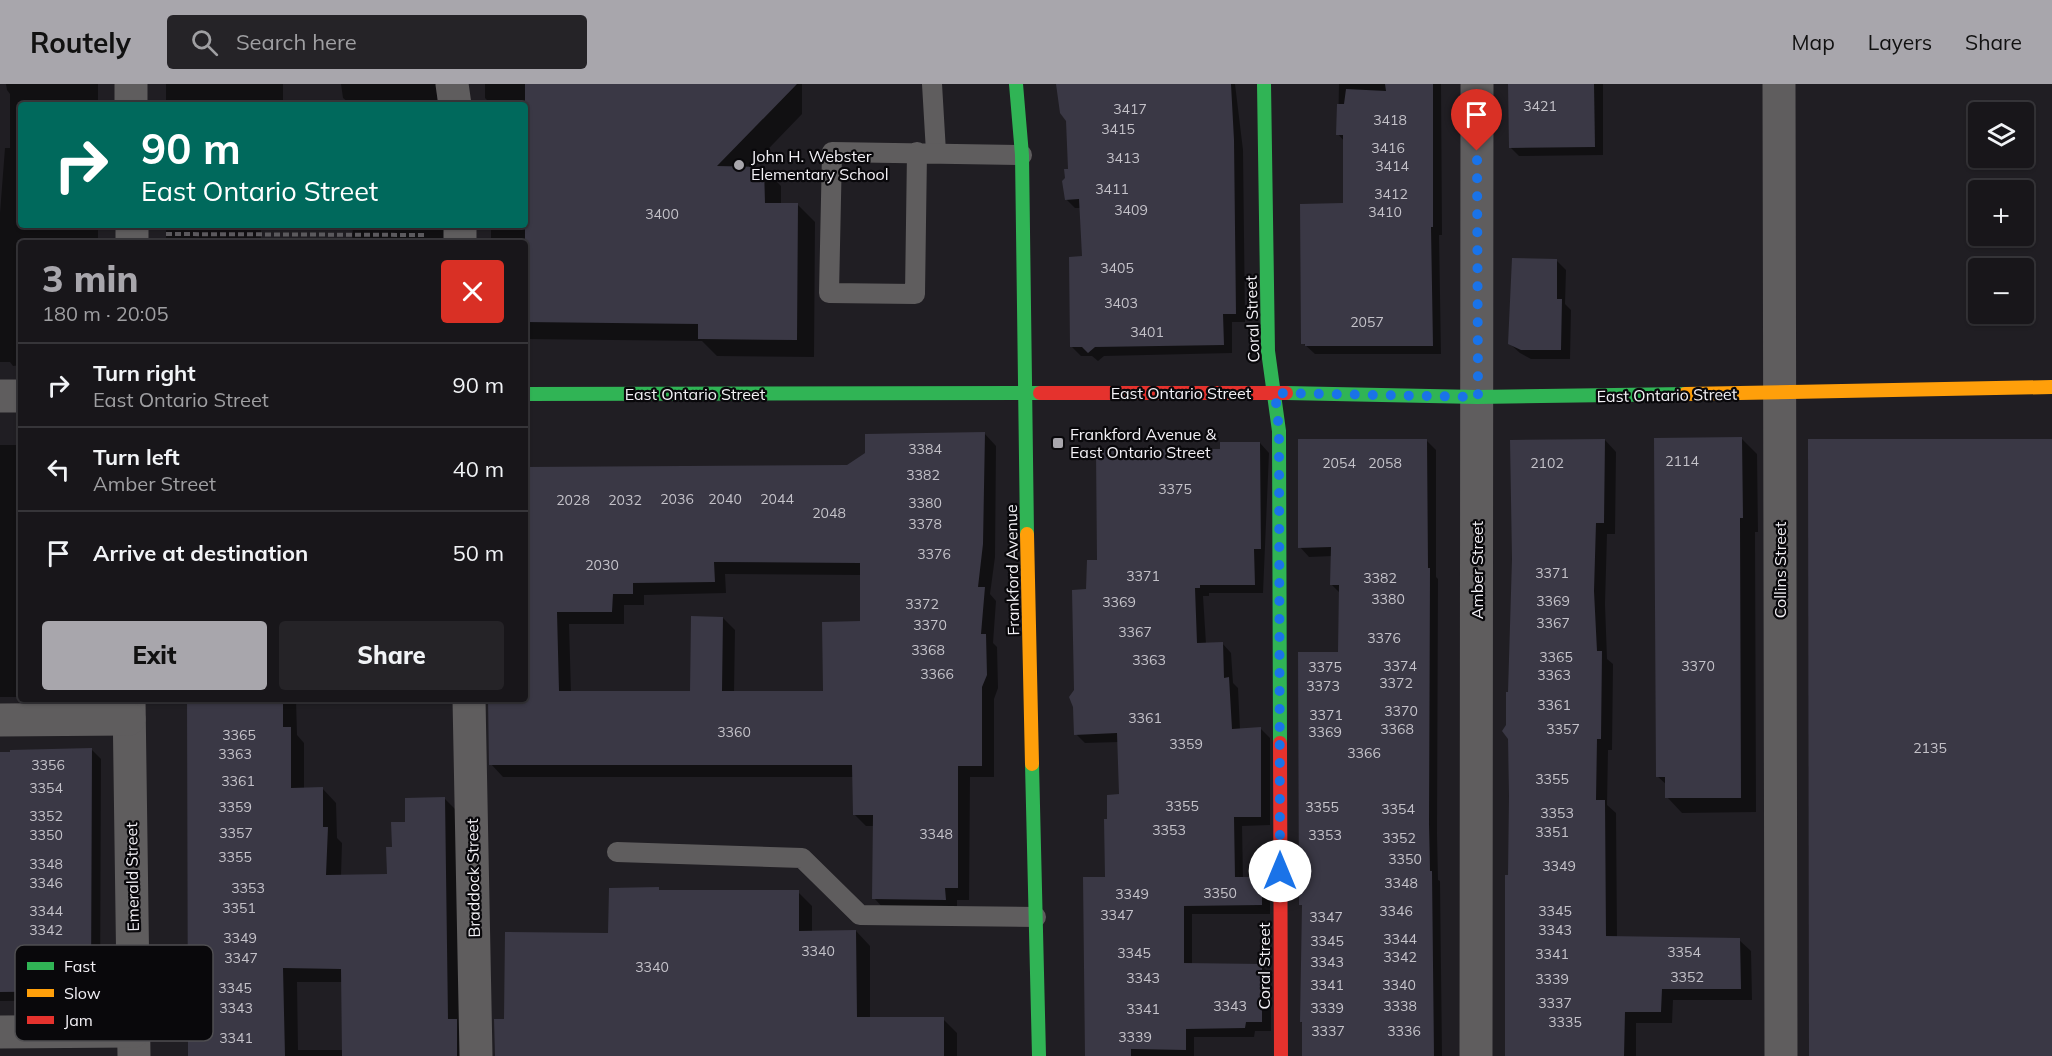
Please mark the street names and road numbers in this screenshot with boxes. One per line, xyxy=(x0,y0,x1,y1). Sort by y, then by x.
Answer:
street label: Coral Street xyxy=(1240,275,1264,363)
street label: East Ontario Street xyxy=(1111,383,1252,403)
street label: East Ontario Street xyxy=(625,384,766,404)
street label: East Ontario Street xyxy=(1597,384,1738,406)
street label: Frankford Avenue xyxy=(1001,504,1023,636)
street label: Amber Street xyxy=(1467,520,1487,619)
street label: Collins Street xyxy=(1770,521,1790,618)
street label: Braddock Street xyxy=(462,818,484,938)
street label: Emerald Street xyxy=(121,822,143,932)
street label: Coral Street xyxy=(1254,922,1274,1010)

